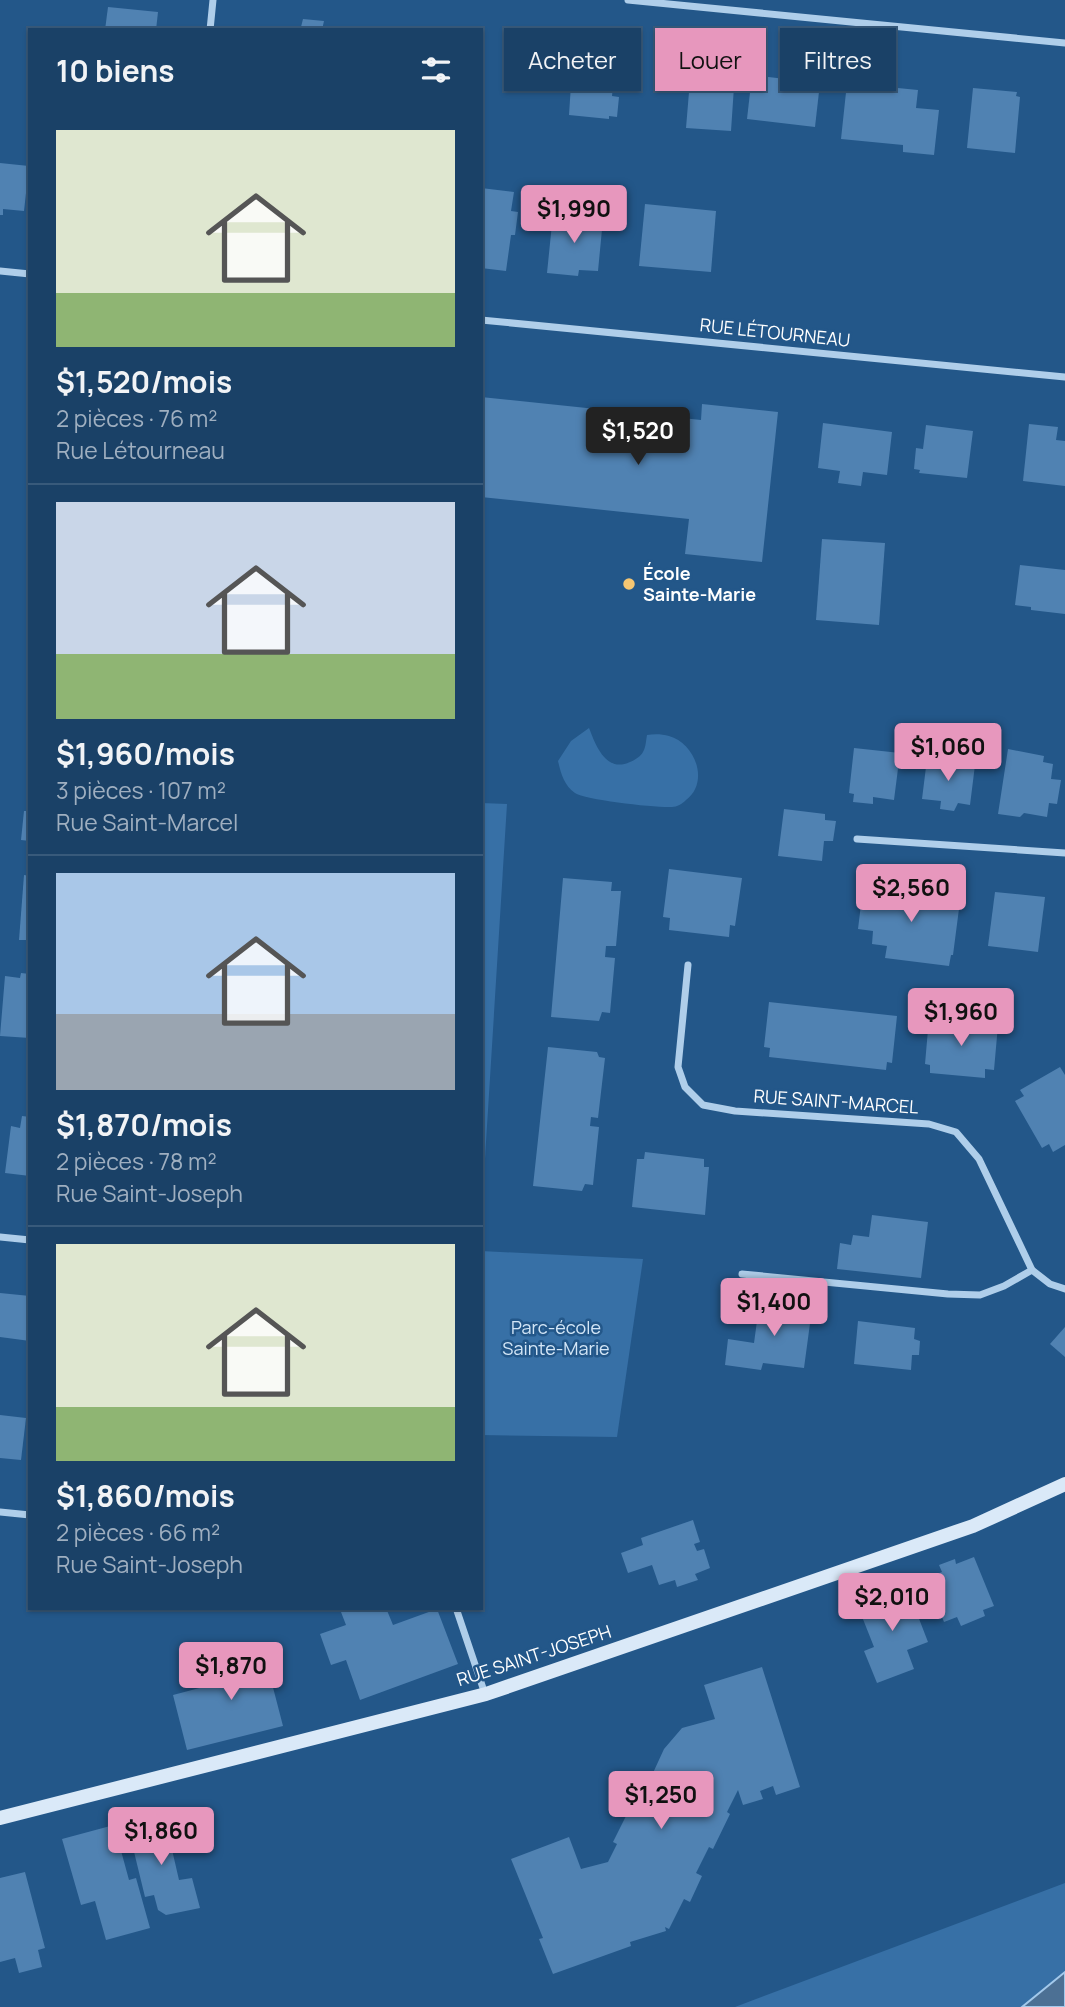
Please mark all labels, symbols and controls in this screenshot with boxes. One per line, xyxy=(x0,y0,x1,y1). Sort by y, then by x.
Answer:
chip: Acheter xyxy=(504,28,641,91)
chip: Louer xyxy=(655,28,766,91)
chip: Filtres xyxy=(780,28,896,91)
text: 10 biens xyxy=(56,50,174,91)
icon: filters xyxy=(417,51,455,89)
icon: home xyxy=(193,175,319,301)
pin: $1,990 xyxy=(517,186,631,245)
text: $1,990 xyxy=(537,192,611,224)
street label: RUE LÉTOURNEAU xyxy=(699,312,852,352)
text: $1,520/mois xyxy=(56,361,232,402)
text: 2 pièces · 76 m² xyxy=(56,402,218,434)
pin: $1,520 xyxy=(581,407,695,467)
text: $1,520 xyxy=(602,414,674,446)
text: Rue Létourneau xyxy=(56,434,225,466)
icon: home xyxy=(193,547,319,673)
place label: École Sainte-Marie xyxy=(643,561,756,606)
marker: École Sainte-Marie xyxy=(621,576,637,592)
pin: $1,060 xyxy=(891,724,1005,783)
text: $1,060 xyxy=(910,730,986,762)
text: $1,960/mois xyxy=(56,733,235,774)
text: 3 pièces · 107 m² xyxy=(56,774,226,806)
text: Rue Saint-Marcel xyxy=(56,806,238,838)
pin: $2,560 xyxy=(854,864,968,924)
text: $2,560 xyxy=(872,871,950,903)
icon: home xyxy=(193,918,319,1044)
pin: $1,960 xyxy=(904,988,1018,1048)
text: $1,960 xyxy=(924,995,998,1027)
street label: RUE SAINT-MARCEL xyxy=(753,1083,919,1119)
text: $1,870/mois xyxy=(56,1104,232,1145)
text: 2 pièces · 78 m² xyxy=(56,1145,217,1177)
text: Rue Saint-Joseph xyxy=(56,1177,243,1209)
pin: $1,400 xyxy=(717,1278,831,1338)
text: $1,400 xyxy=(737,1285,811,1317)
icon: home xyxy=(193,1289,319,1415)
park label: Parc-école Sainte-Marie xyxy=(502,1315,610,1360)
text: $1,860/mois xyxy=(56,1475,235,1516)
text: 2 pièces · 66 m² xyxy=(56,1516,220,1548)
text: Rue Saint-Joseph xyxy=(56,1548,243,1580)
pin: $2,010 xyxy=(835,1574,949,1633)
text: $2,010 xyxy=(854,1580,930,1612)
street label: RUE SAINT-JOSEPH xyxy=(453,1619,614,1691)
pin: $1,870 xyxy=(174,1642,288,1702)
text: $1,870 xyxy=(195,1649,267,1681)
pin: $1,250 xyxy=(604,1772,718,1831)
text: $1,250 xyxy=(625,1778,697,1810)
pin: $1,860 xyxy=(104,1808,218,1867)
text: $1,860 xyxy=(124,1814,198,1846)

